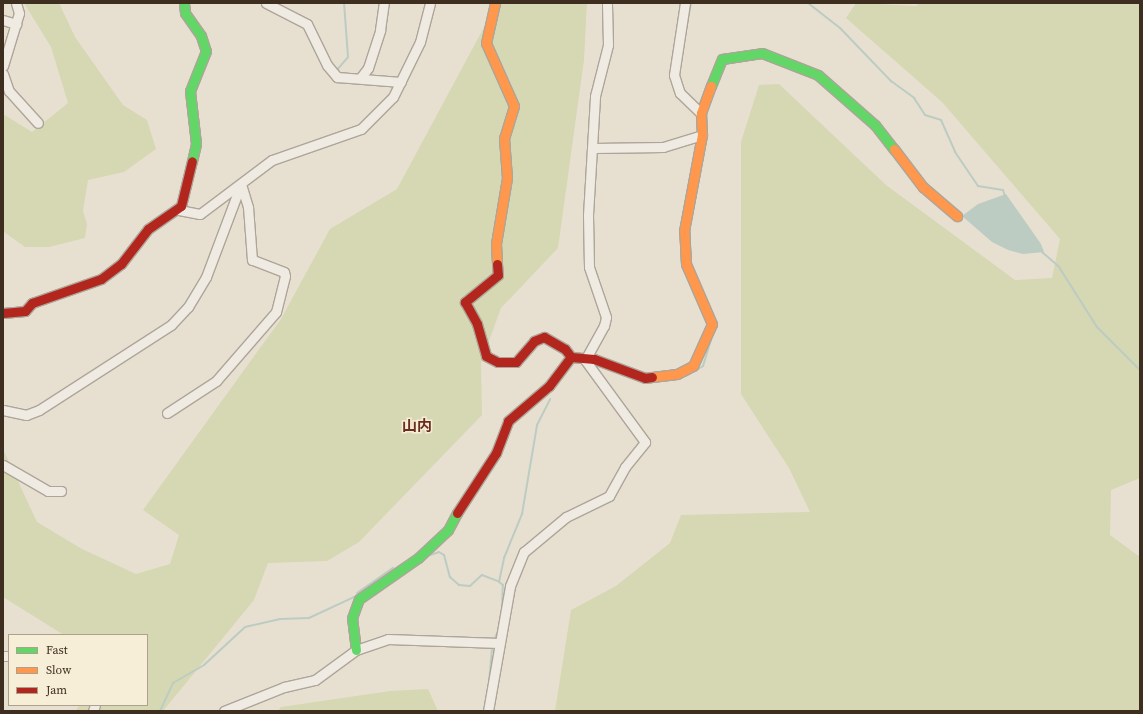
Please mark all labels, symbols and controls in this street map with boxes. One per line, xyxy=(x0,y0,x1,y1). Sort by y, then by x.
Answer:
district label: 山内 xyxy=(402,417,432,435)
legend xyxy=(8,634,148,706)
text: Fast xyxy=(46,642,68,658)
text: Slow xyxy=(46,662,71,678)
text: Jam xyxy=(46,682,67,698)

